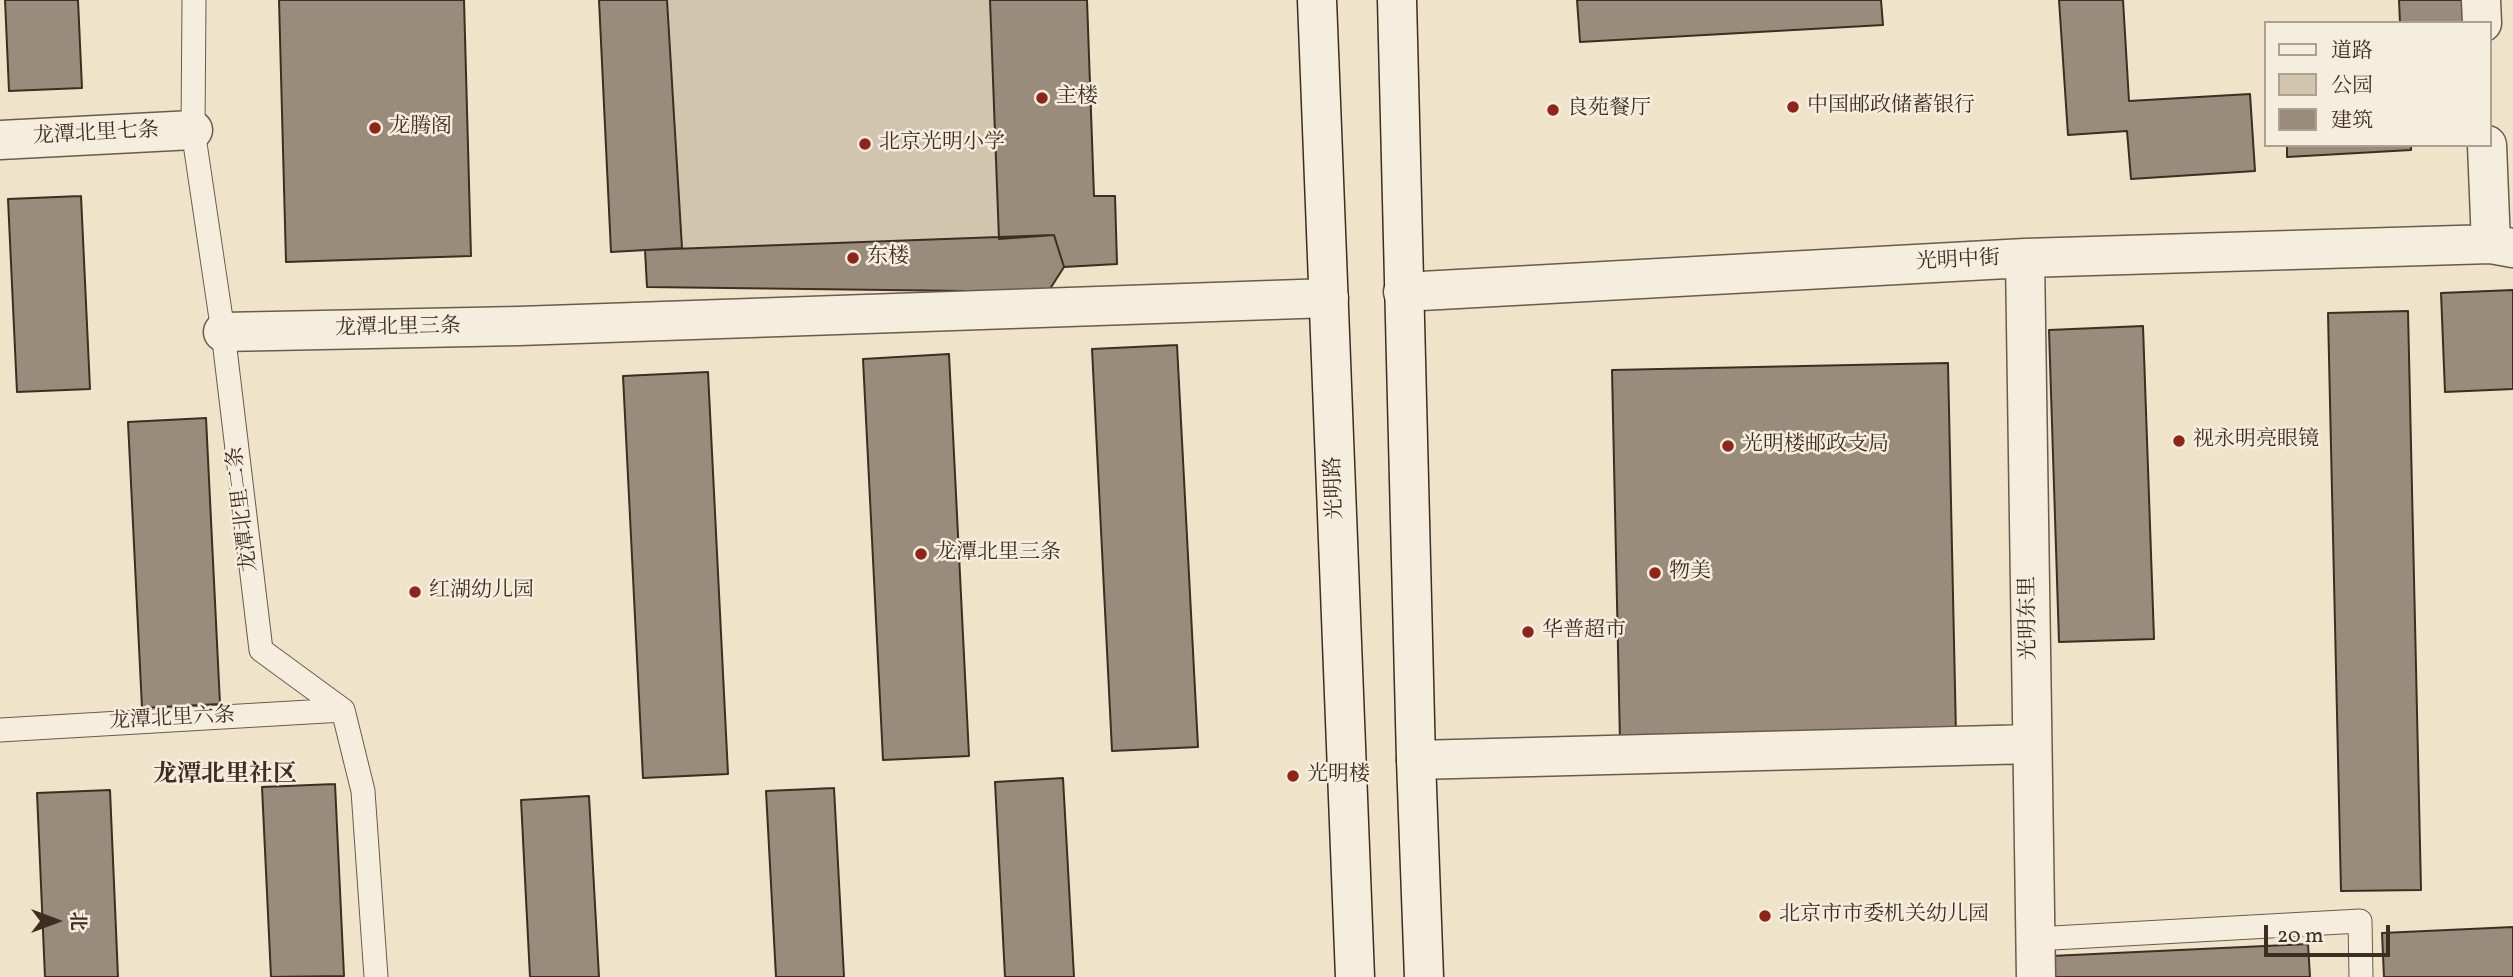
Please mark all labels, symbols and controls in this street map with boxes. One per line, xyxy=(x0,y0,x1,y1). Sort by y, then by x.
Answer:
legend xyxy=(2264,21,2492,147)
text: 道路 xyxy=(2331,37,2373,66)
text: 公园 xyxy=(2331,72,2373,101)
place label: 主楼 xyxy=(1056,85,1098,111)
marker: 主楼 xyxy=(1034,90,1050,106)
place label: 中国邮政储蓄银行 xyxy=(1807,94,1975,120)
place label: 良苑餐厅 xyxy=(1567,97,1651,123)
marker: 中国邮政储蓄银行 xyxy=(1785,99,1801,115)
marker: 良苑餐厅 xyxy=(1545,102,1561,118)
text: 建筑 xyxy=(2331,107,2373,136)
place label: 龙腾阁 xyxy=(389,115,452,141)
street label: 龙潭北里七条 xyxy=(32,119,160,151)
marker: 龙腾阁 xyxy=(367,120,383,136)
place label: 北京光明小学 xyxy=(879,131,1005,157)
marker: 北京光明小学 xyxy=(857,136,873,152)
place label: 东楼 xyxy=(867,245,909,271)
street label: 光明中街 xyxy=(1915,247,2001,277)
marker: 东楼 xyxy=(845,250,861,266)
street label: 龙潭北里三条 xyxy=(335,315,461,343)
place label: 视永明亮眼镜 xyxy=(2193,428,2319,454)
place label: 光明楼邮政支局 xyxy=(1742,433,1889,459)
marker: 视永明亮眼镜 xyxy=(2171,433,2187,449)
marker: 光明楼邮政支局 xyxy=(1720,438,1736,454)
street label: 龙潭北里二条 xyxy=(224,445,264,573)
street label: 光明路 xyxy=(1322,456,1350,520)
place label: 龙潭北里三条 xyxy=(935,541,1061,567)
marker: 龙潭北里三条 xyxy=(913,546,929,562)
place label: 物美 xyxy=(1669,560,1711,586)
marker: 物美 xyxy=(1647,565,1663,581)
street label: 光明东里 xyxy=(2017,576,2043,660)
place label: 红湖幼儿园 xyxy=(429,579,534,605)
marker: 红湖幼儿园 xyxy=(407,584,423,600)
place label: 华普超市 xyxy=(1542,619,1626,645)
marker: 华普超市 xyxy=(1520,624,1536,640)
street label: 龙潭北里六条 xyxy=(108,704,236,736)
district label: 龙潭北里社区 xyxy=(153,763,297,791)
place label: 光明楼 xyxy=(1307,763,1370,789)
marker: 光明楼 xyxy=(1285,768,1301,784)
north arrow xyxy=(21,886,91,956)
place label: 北京市市委机关幼儿园 xyxy=(1779,903,1989,929)
marker: 北京市市委机关幼儿园 xyxy=(1757,908,1773,924)
text: 北 xyxy=(64,911,90,931)
scale bar xyxy=(2268,911,2394,955)
text: 20 m xyxy=(2277,922,2323,951)

